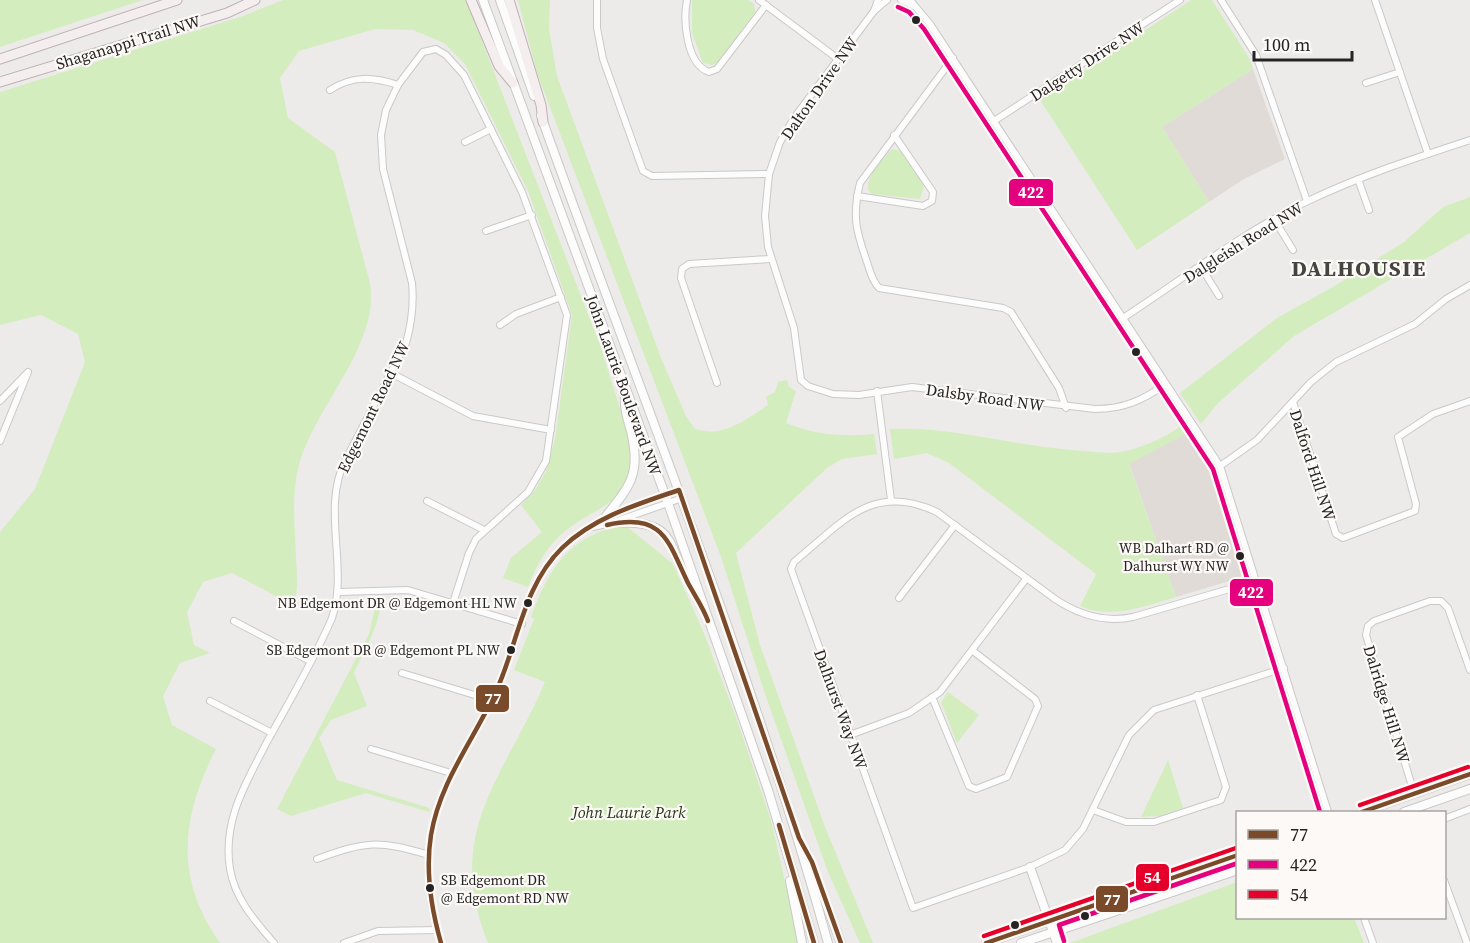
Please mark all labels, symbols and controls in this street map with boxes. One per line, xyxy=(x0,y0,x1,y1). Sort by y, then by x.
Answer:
street label: Shaganappi Trail NW xyxy=(53,9,204,74)
unlabelled marker xyxy=(910,14,922,26)
street label: Dalgetty Drive NW xyxy=(1026,15,1149,106)
scale bar xyxy=(1254,24,1352,62)
street label: Dalton Drive NW xyxy=(775,32,863,144)
text: 100 m xyxy=(1263,32,1310,57)
line badge: 422 xyxy=(1008,178,1054,207)
text: 422 xyxy=(1018,181,1044,203)
street label: Dalgleish Road NW xyxy=(1179,196,1308,288)
district label: DALHOUSIE xyxy=(1291,253,1427,283)
street label: John Laurie Boulevard NW xyxy=(581,291,667,479)
street label: Edgemont Road NW xyxy=(332,337,415,476)
unlabelled marker xyxy=(1130,346,1142,358)
street label: Dalsby Road NW xyxy=(924,378,1046,416)
street label: Dalford Hill NW xyxy=(1285,407,1342,524)
place label: WB Dalhart RD @ Dalhurst WY NW xyxy=(1119,538,1230,576)
marker: WB Dalhart RD @ Dalhurst WY NW xyxy=(1234,550,1246,562)
line badge: 422 xyxy=(1229,578,1274,607)
text: 422 xyxy=(1238,581,1264,603)
place label: NB Edgemont DR @ Edgemont HL NW xyxy=(278,593,518,613)
marker: NB Edgemont DR @ Edgemont HL NW xyxy=(522,597,534,609)
place label: SB Edgemont DR @ Edgemont PL NW xyxy=(267,640,501,660)
street label: Dalridge Hill NW xyxy=(1359,642,1416,766)
marker: SB Edgemont DR @ Edgemont PL NW xyxy=(505,644,517,656)
street label: Dalhurst Way NW xyxy=(809,646,873,773)
line badge: 77 xyxy=(475,684,510,713)
text: 77 xyxy=(484,687,502,709)
park label: John Laurie Park xyxy=(571,801,686,823)
legend xyxy=(1236,811,1446,919)
text: 77 xyxy=(1290,822,1308,847)
text: 422 xyxy=(1290,852,1317,877)
line badge: 54 xyxy=(1135,863,1170,892)
text: 54 xyxy=(1143,866,1161,888)
place label: SB Edgemont DR @ Edgemont RD NW xyxy=(441,870,570,908)
marker: SB Edgemont DR @ Edgemont RD NW xyxy=(424,882,436,894)
text: 54 xyxy=(1290,882,1308,907)
line badge: 77 xyxy=(1095,885,1129,913)
text: 77 xyxy=(1103,888,1121,910)
unlabelled marker xyxy=(1079,910,1091,922)
unlabelled marker xyxy=(1009,919,1021,931)

